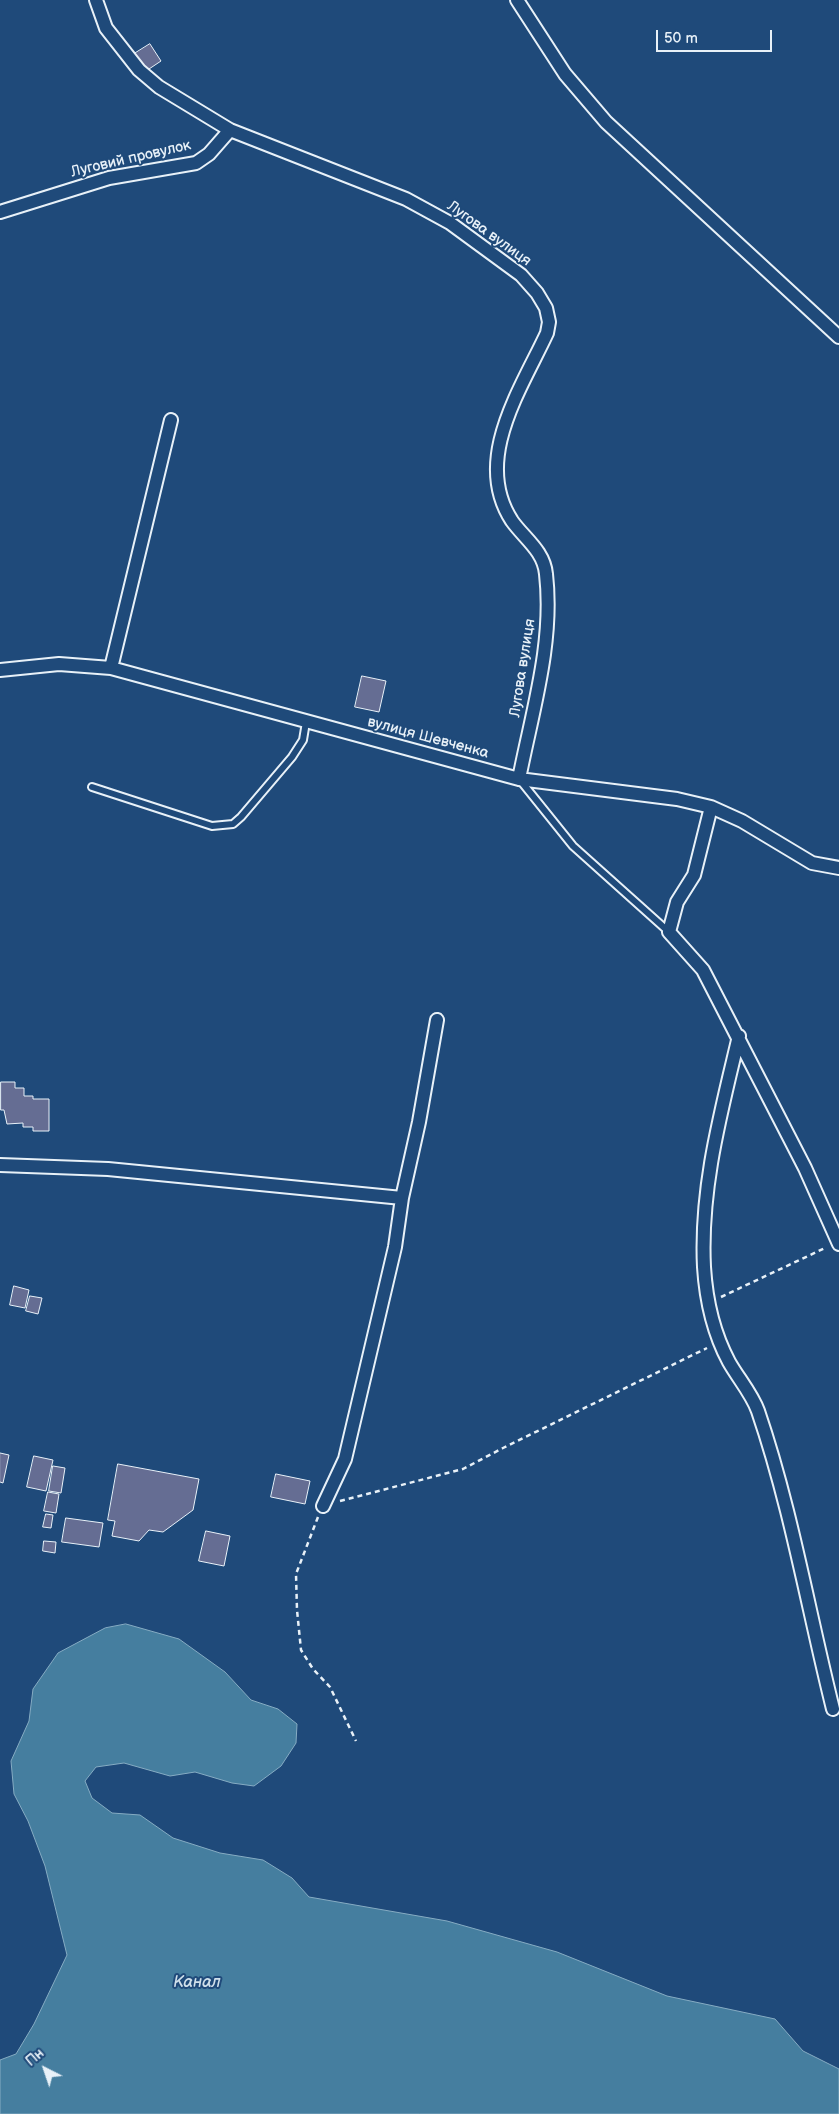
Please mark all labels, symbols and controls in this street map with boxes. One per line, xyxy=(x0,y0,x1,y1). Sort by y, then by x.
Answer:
scale bar xyxy=(659,20,775,52)
text: 50 m xyxy=(664,29,698,48)
street label: Луговий провулок xyxy=(69,136,193,182)
street label: Лугова вулиця xyxy=(444,198,534,270)
street label: Лугова вулиця xyxy=(506,618,540,718)
street label: вулиця Шевченка xyxy=(365,713,491,763)
water label: Канал xyxy=(173,1973,221,1993)
north arrow xyxy=(20,2044,70,2094)
text: Пн xyxy=(22,2045,47,2070)

